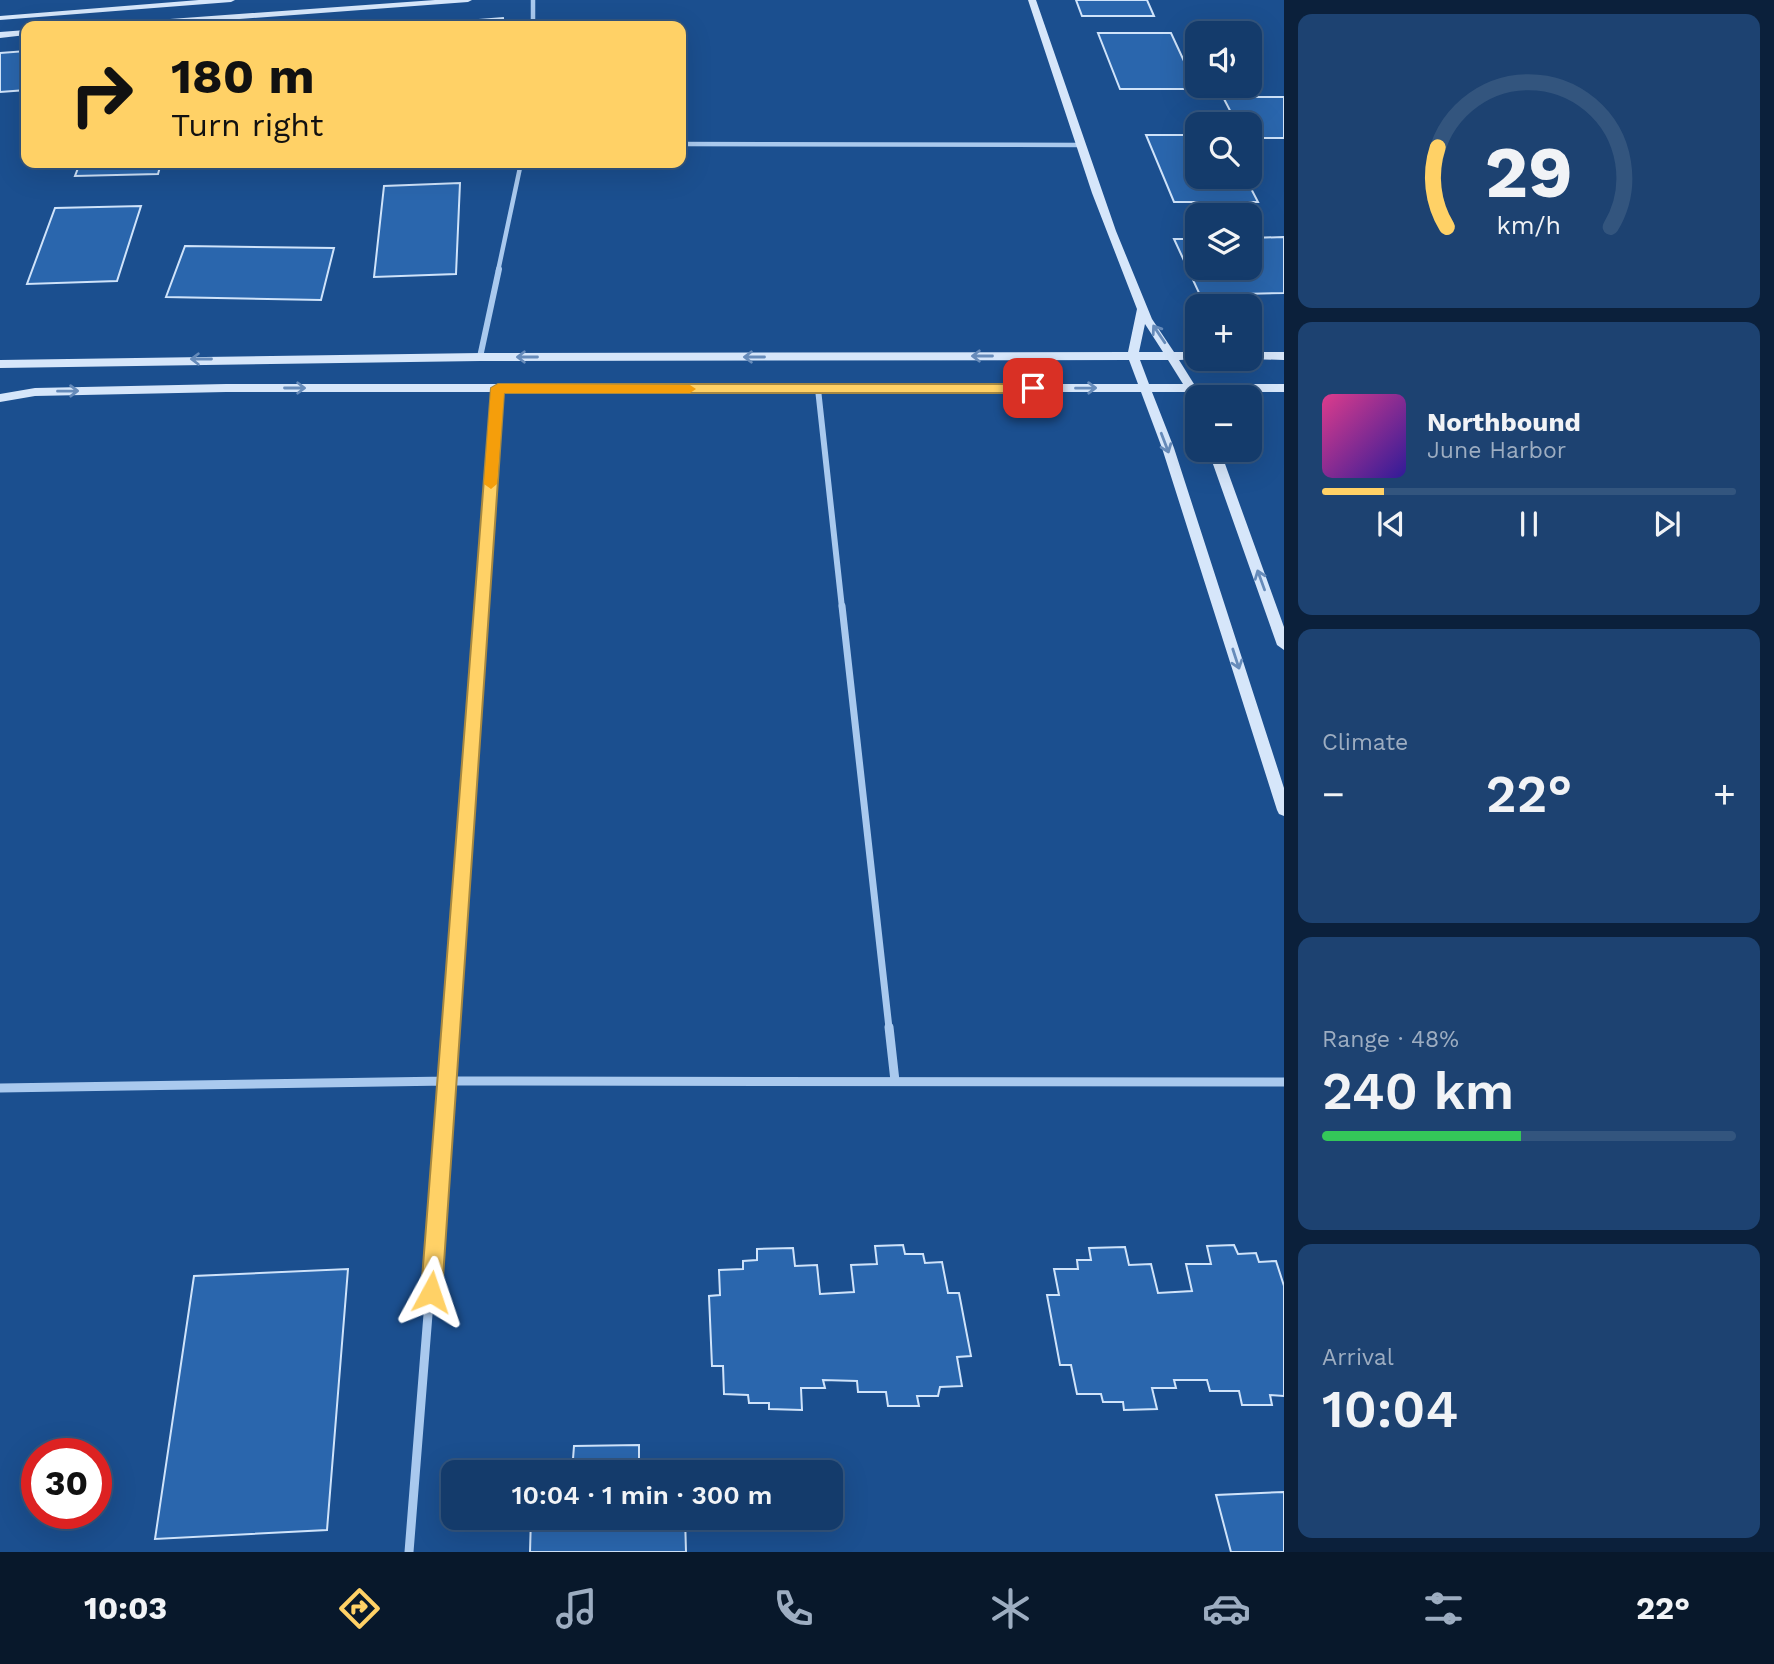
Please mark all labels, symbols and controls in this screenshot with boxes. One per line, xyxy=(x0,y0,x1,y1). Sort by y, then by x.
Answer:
map controls xyxy=(1185,21,1262,462)
button: sound xyxy=(1185,21,1262,98)
text: 180 m xyxy=(171,47,315,105)
icon: right xyxy=(56,49,147,140)
text: Turn right xyxy=(171,106,323,144)
button: search xyxy=(1185,112,1262,189)
text: 29 xyxy=(1485,129,1573,215)
button: layers xyxy=(1185,203,1262,280)
text: km/h xyxy=(1497,211,1561,240)
button: + xyxy=(1185,294,1262,371)
one-way arrow xyxy=(1151,325,1166,344)
one-way arrow xyxy=(971,349,994,363)
one-way arrow xyxy=(516,350,539,364)
one-way arrow xyxy=(743,350,766,364)
one-way arrow xyxy=(190,352,213,366)
pin xyxy=(1003,358,1063,418)
icon: arrive xyxy=(1014,369,1052,407)
one-way arrow xyxy=(283,381,306,395)
one-way arrow xyxy=(1074,381,1097,395)
one-way arrow xyxy=(56,384,79,398)
button: − xyxy=(1185,385,1262,462)
text: Northbound xyxy=(1427,407,1581,437)
one-way arrow xyxy=(1160,431,1173,453)
text: June Harbor xyxy=(1427,437,1566,464)
icon: previous xyxy=(1372,505,1410,543)
icon: pause xyxy=(1510,505,1548,543)
icon: next xyxy=(1648,505,1686,543)
one-way arrow xyxy=(1254,570,1266,592)
one-way arrow xyxy=(1230,648,1243,670)
text: Climate xyxy=(1322,729,1408,756)
text: 22° xyxy=(1486,764,1572,825)
text: − xyxy=(1322,772,1345,816)
text: + xyxy=(1713,772,1736,816)
text: Range · 48% xyxy=(1322,1026,1459,1053)
text: 240 km xyxy=(1322,1061,1514,1122)
position arrow xyxy=(394,1255,468,1329)
text: Arrival xyxy=(1322,1344,1394,1371)
text: 10:04 xyxy=(1322,1379,1458,1440)
speed limit sign: 30 xyxy=(21,1438,112,1529)
text: 10:04 · 1 min · 300 m xyxy=(512,1480,772,1510)
icon: directions xyxy=(335,1584,384,1633)
icon: music xyxy=(552,1584,601,1633)
icon: phone xyxy=(769,1584,818,1633)
icon: climate xyxy=(986,1584,1035,1633)
icon: car xyxy=(1202,1584,1251,1633)
icon: filters xyxy=(1419,1584,1468,1633)
text: 10:03 xyxy=(84,1589,167,1627)
text: 22° xyxy=(1636,1589,1690,1627)

